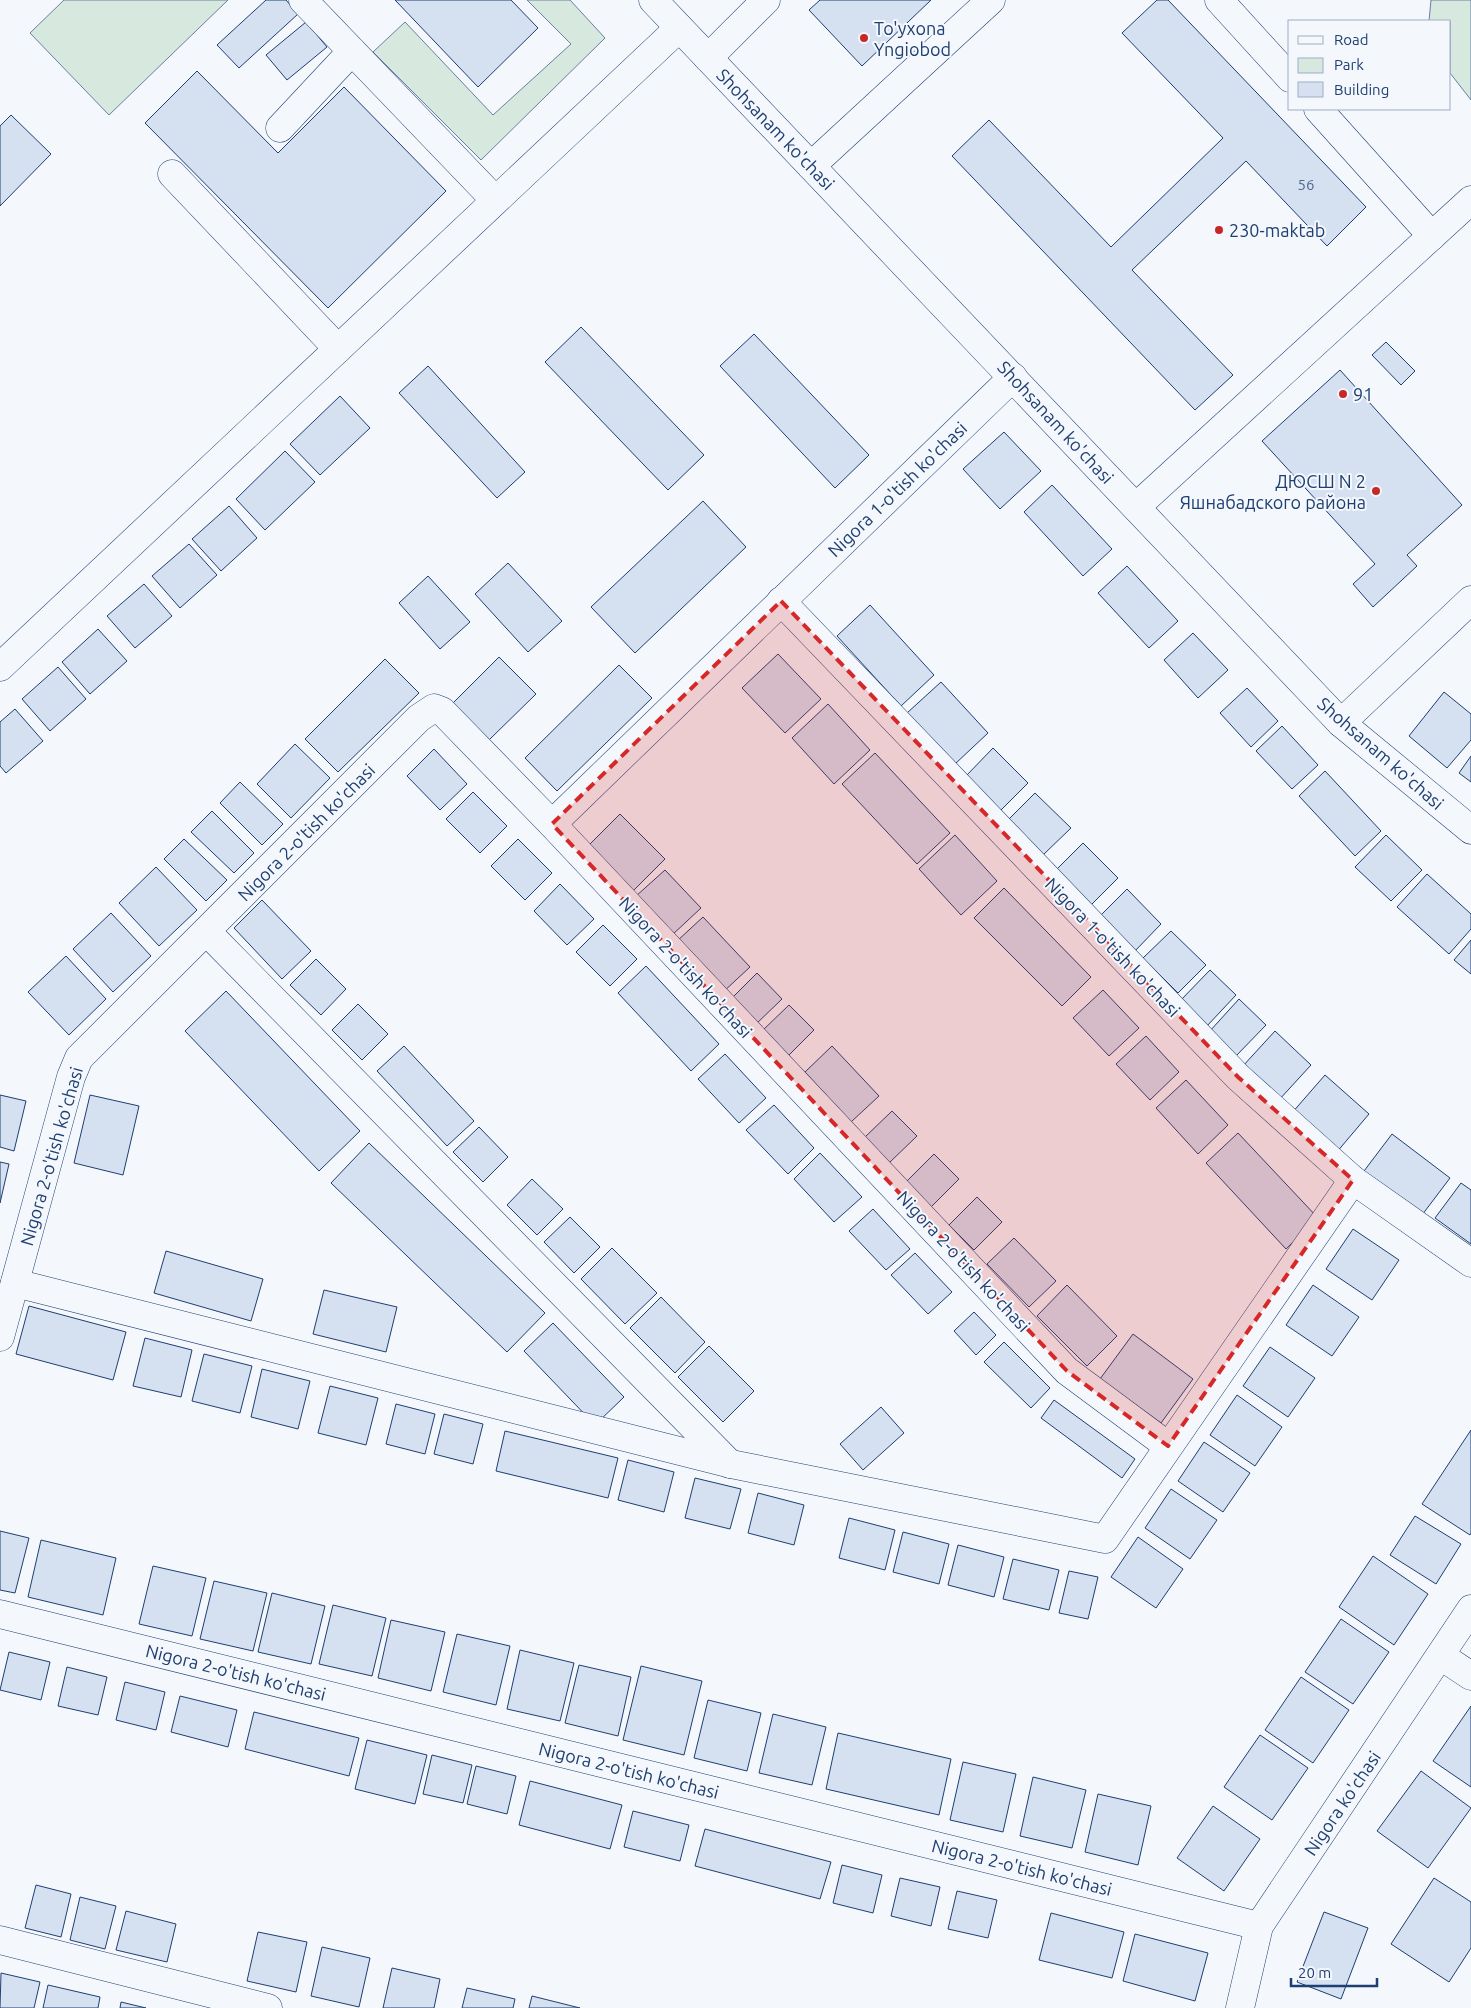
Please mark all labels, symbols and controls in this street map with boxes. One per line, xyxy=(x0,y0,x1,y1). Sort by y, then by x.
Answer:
place label: To'yxona Yngiobod xyxy=(874,18,951,59)
legend xyxy=(1288,20,1451,110)
text: Road xyxy=(1334,31,1369,48)
marker: To'yxona Yngiobod xyxy=(858,32,870,44)
text: Park xyxy=(1334,56,1364,73)
street label: Shohsanam ko'chasi xyxy=(713,64,839,194)
text: Building xyxy=(1334,81,1389,98)
house number: 56 xyxy=(1298,176,1314,193)
place label: 230-maktab xyxy=(1229,220,1325,240)
marker: 230-maktab xyxy=(1213,224,1225,236)
street label: Shohsanam ko'chasi xyxy=(994,357,1118,487)
place label: 91 xyxy=(1353,384,1373,404)
marker: 91 xyxy=(1337,388,1349,400)
street label: Nigora 1-o'tish ko'chasi xyxy=(823,418,971,560)
place label: ДЮСШ N 2 Яшнабадского района xyxy=(1180,471,1366,512)
marker: ДЮСШ N 2 Яшнабадского района xyxy=(1370,485,1382,497)
street label: Shohsanam ko'chasi xyxy=(1314,693,1448,813)
street label: Nigora 2-o'tish ko'chasi xyxy=(233,759,379,905)
street label: Nigora 1-o'tish ko'chasi xyxy=(1042,873,1184,1021)
street label: Nigora 2-o'tish ko'chasi xyxy=(616,892,756,1042)
street label: Nigora 2-o'tish ko'chasi xyxy=(16,1064,86,1248)
street label: Nigora 2-o'tish ko'chasi xyxy=(894,1186,1034,1336)
street label: Nigora 2-o'tish ko'chasi xyxy=(144,1640,328,1704)
street label: Nigora 2-o'tish ko'chasi xyxy=(537,1738,721,1802)
street label: Nigora ko'chasi xyxy=(1300,1747,1384,1859)
street label: Nigora 2-o'tish ko'chasi xyxy=(930,1835,1114,1899)
scale bar xyxy=(1291,1956,1377,1988)
text: 20 m xyxy=(1298,1964,1331,1981)

